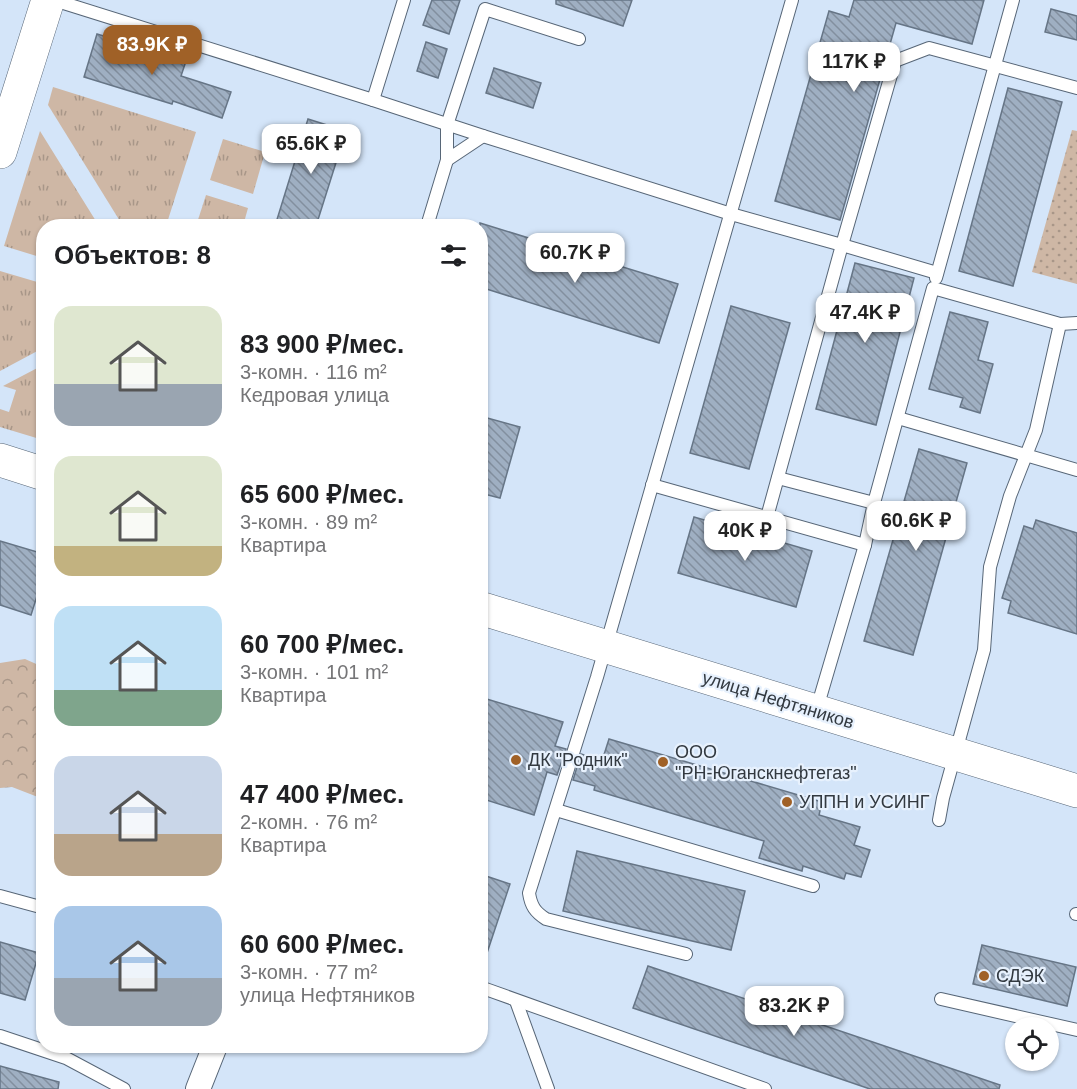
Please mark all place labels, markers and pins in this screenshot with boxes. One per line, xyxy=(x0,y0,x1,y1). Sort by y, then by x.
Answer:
pin: 83.9K ₽ xyxy=(97,25,207,76)
pin: 117K ₽ xyxy=(805,42,903,93)
pin: 65.6K ₽ xyxy=(256,124,366,175)
pin: 60.7K ₽ xyxy=(520,233,630,284)
pin: 47.4K ₽ xyxy=(810,293,920,344)
pin: 60.6K ₽ xyxy=(861,501,971,552)
pin: 40K ₽ xyxy=(703,511,787,562)
place label: ООО "РН-Юганскнефтегаз" xyxy=(675,742,857,783)
place label: ДК "Родник" xyxy=(528,750,628,770)
marker: ДК "Родник" xyxy=(509,753,523,767)
marker: ООО "РН-Юганскнефтегаз" xyxy=(656,755,670,769)
place label: УППН и УСИНГ xyxy=(799,792,930,812)
marker: УППН и УСИНГ xyxy=(780,795,794,809)
place label: СДЭК xyxy=(996,966,1045,986)
marker: СДЭК xyxy=(977,969,991,983)
pin: 83.2K ₽ xyxy=(739,986,849,1037)

